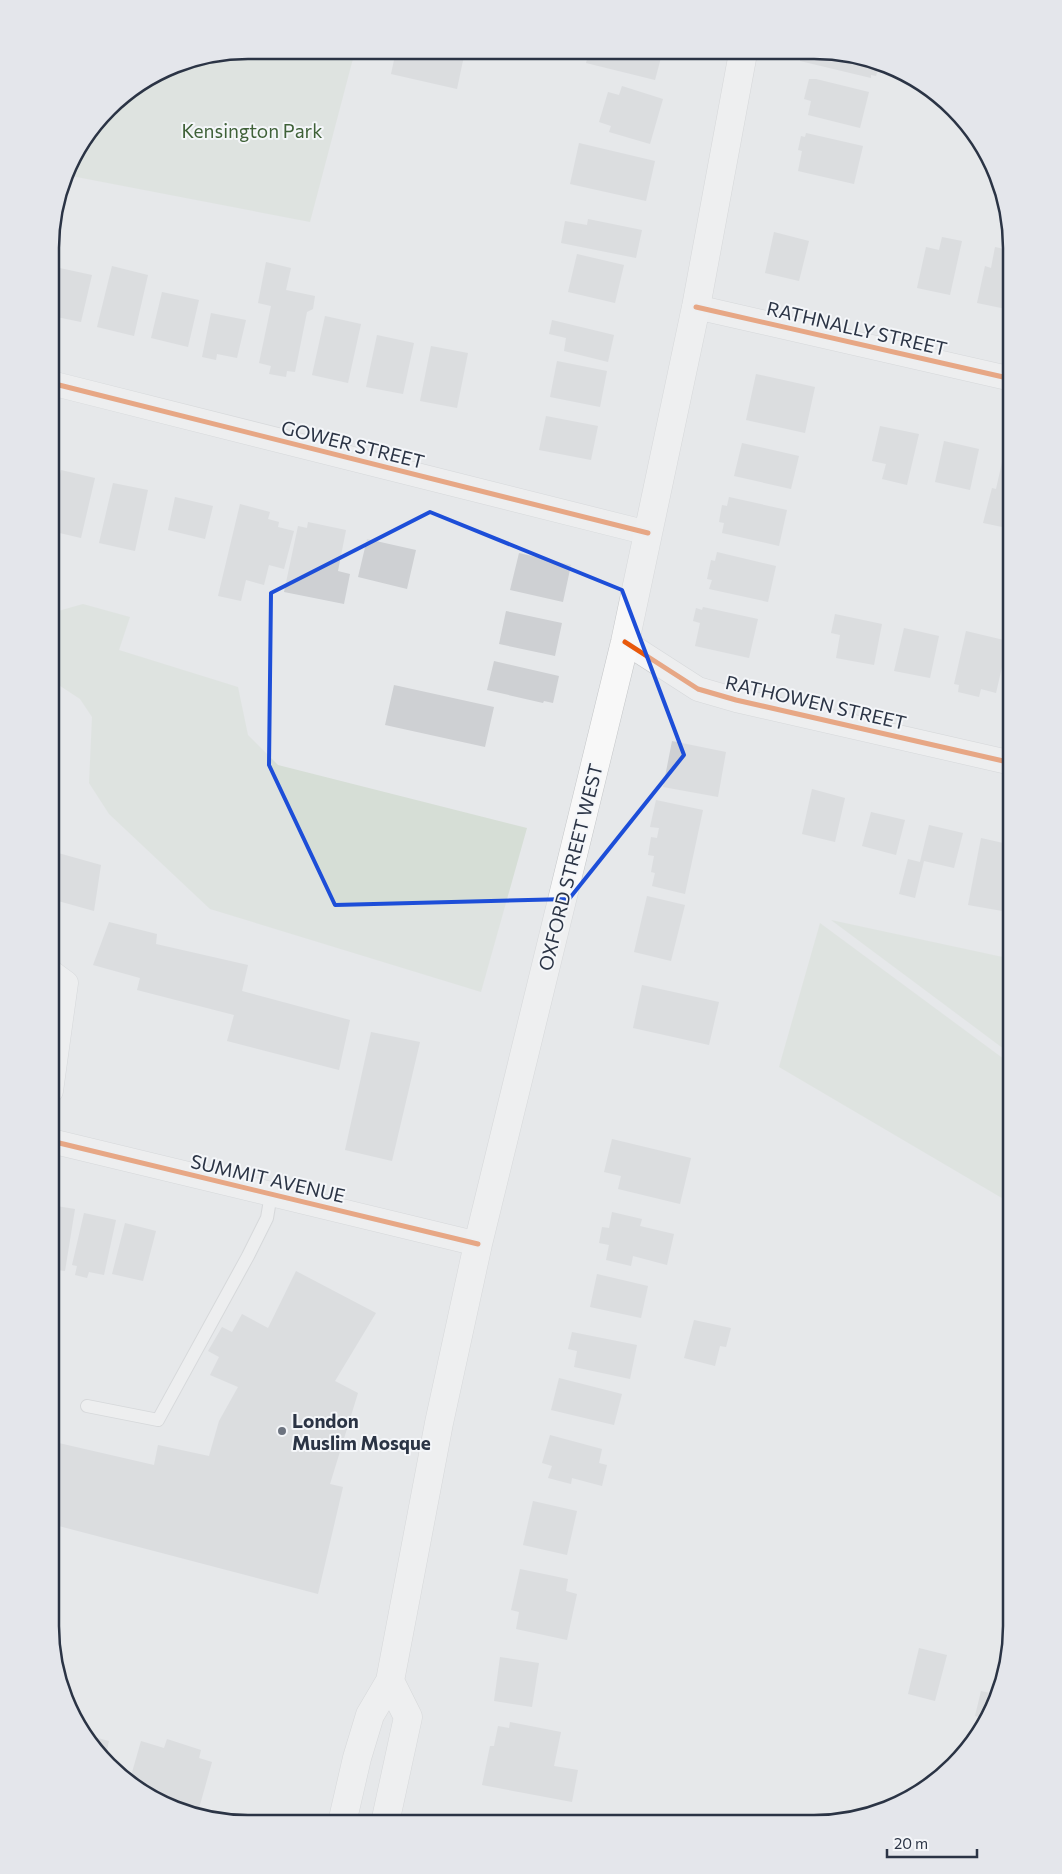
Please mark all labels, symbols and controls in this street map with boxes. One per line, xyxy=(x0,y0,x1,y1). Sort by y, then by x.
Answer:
park label: Kensington Park xyxy=(182,119,322,142)
street label: RATHNALLY STREET xyxy=(765,296,949,360)
street label: GOWER STREET xyxy=(279,415,427,473)
street label: RATHOWEN STREET xyxy=(723,670,909,734)
street label: OXFORD STREET WEST xyxy=(533,761,607,973)
street label: SUMMIT AVENUE xyxy=(189,1149,347,1207)
place label: London Muslim Mosque xyxy=(292,1409,431,1454)
marker: London Muslim Mosque xyxy=(276,1425,288,1437)
scale bar xyxy=(887,1826,977,1858)
text: 20 m xyxy=(894,1834,928,1852)

